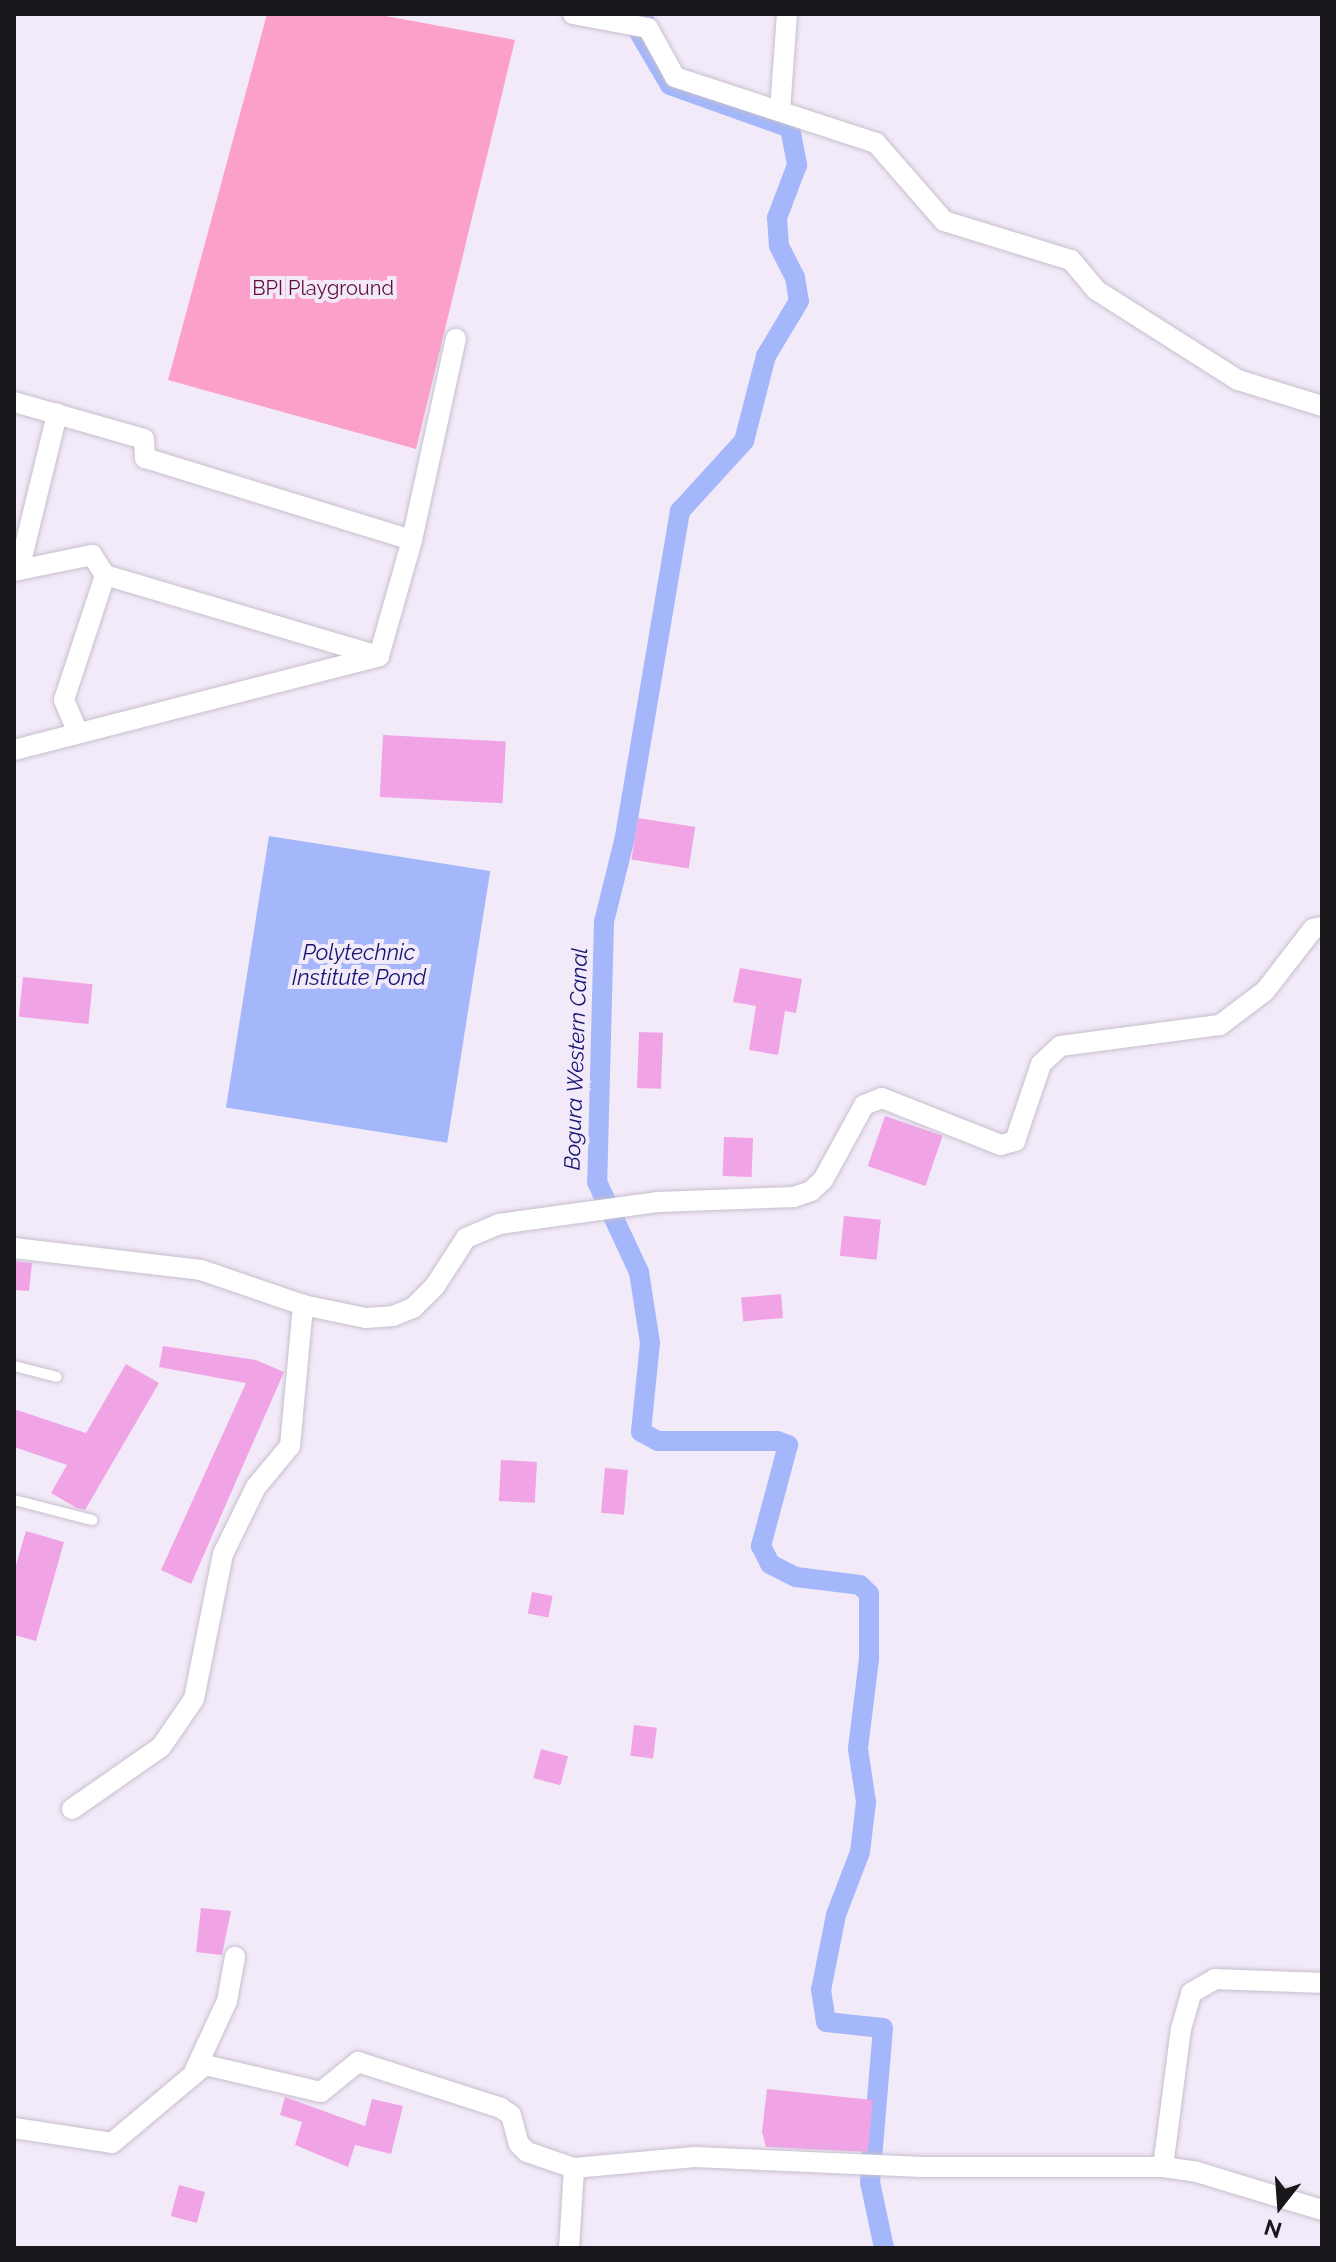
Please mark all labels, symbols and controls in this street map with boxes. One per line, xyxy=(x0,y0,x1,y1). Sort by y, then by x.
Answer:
park label: BPI Playground xyxy=(252,276,394,300)
water label: Polytechnic Institute Pond xyxy=(292,939,426,990)
water label: Bogura Western Canal xyxy=(559,947,593,1171)
north arrow xyxy=(1240,2166,1320,2246)
text: N xyxy=(1261,2214,1285,2244)

